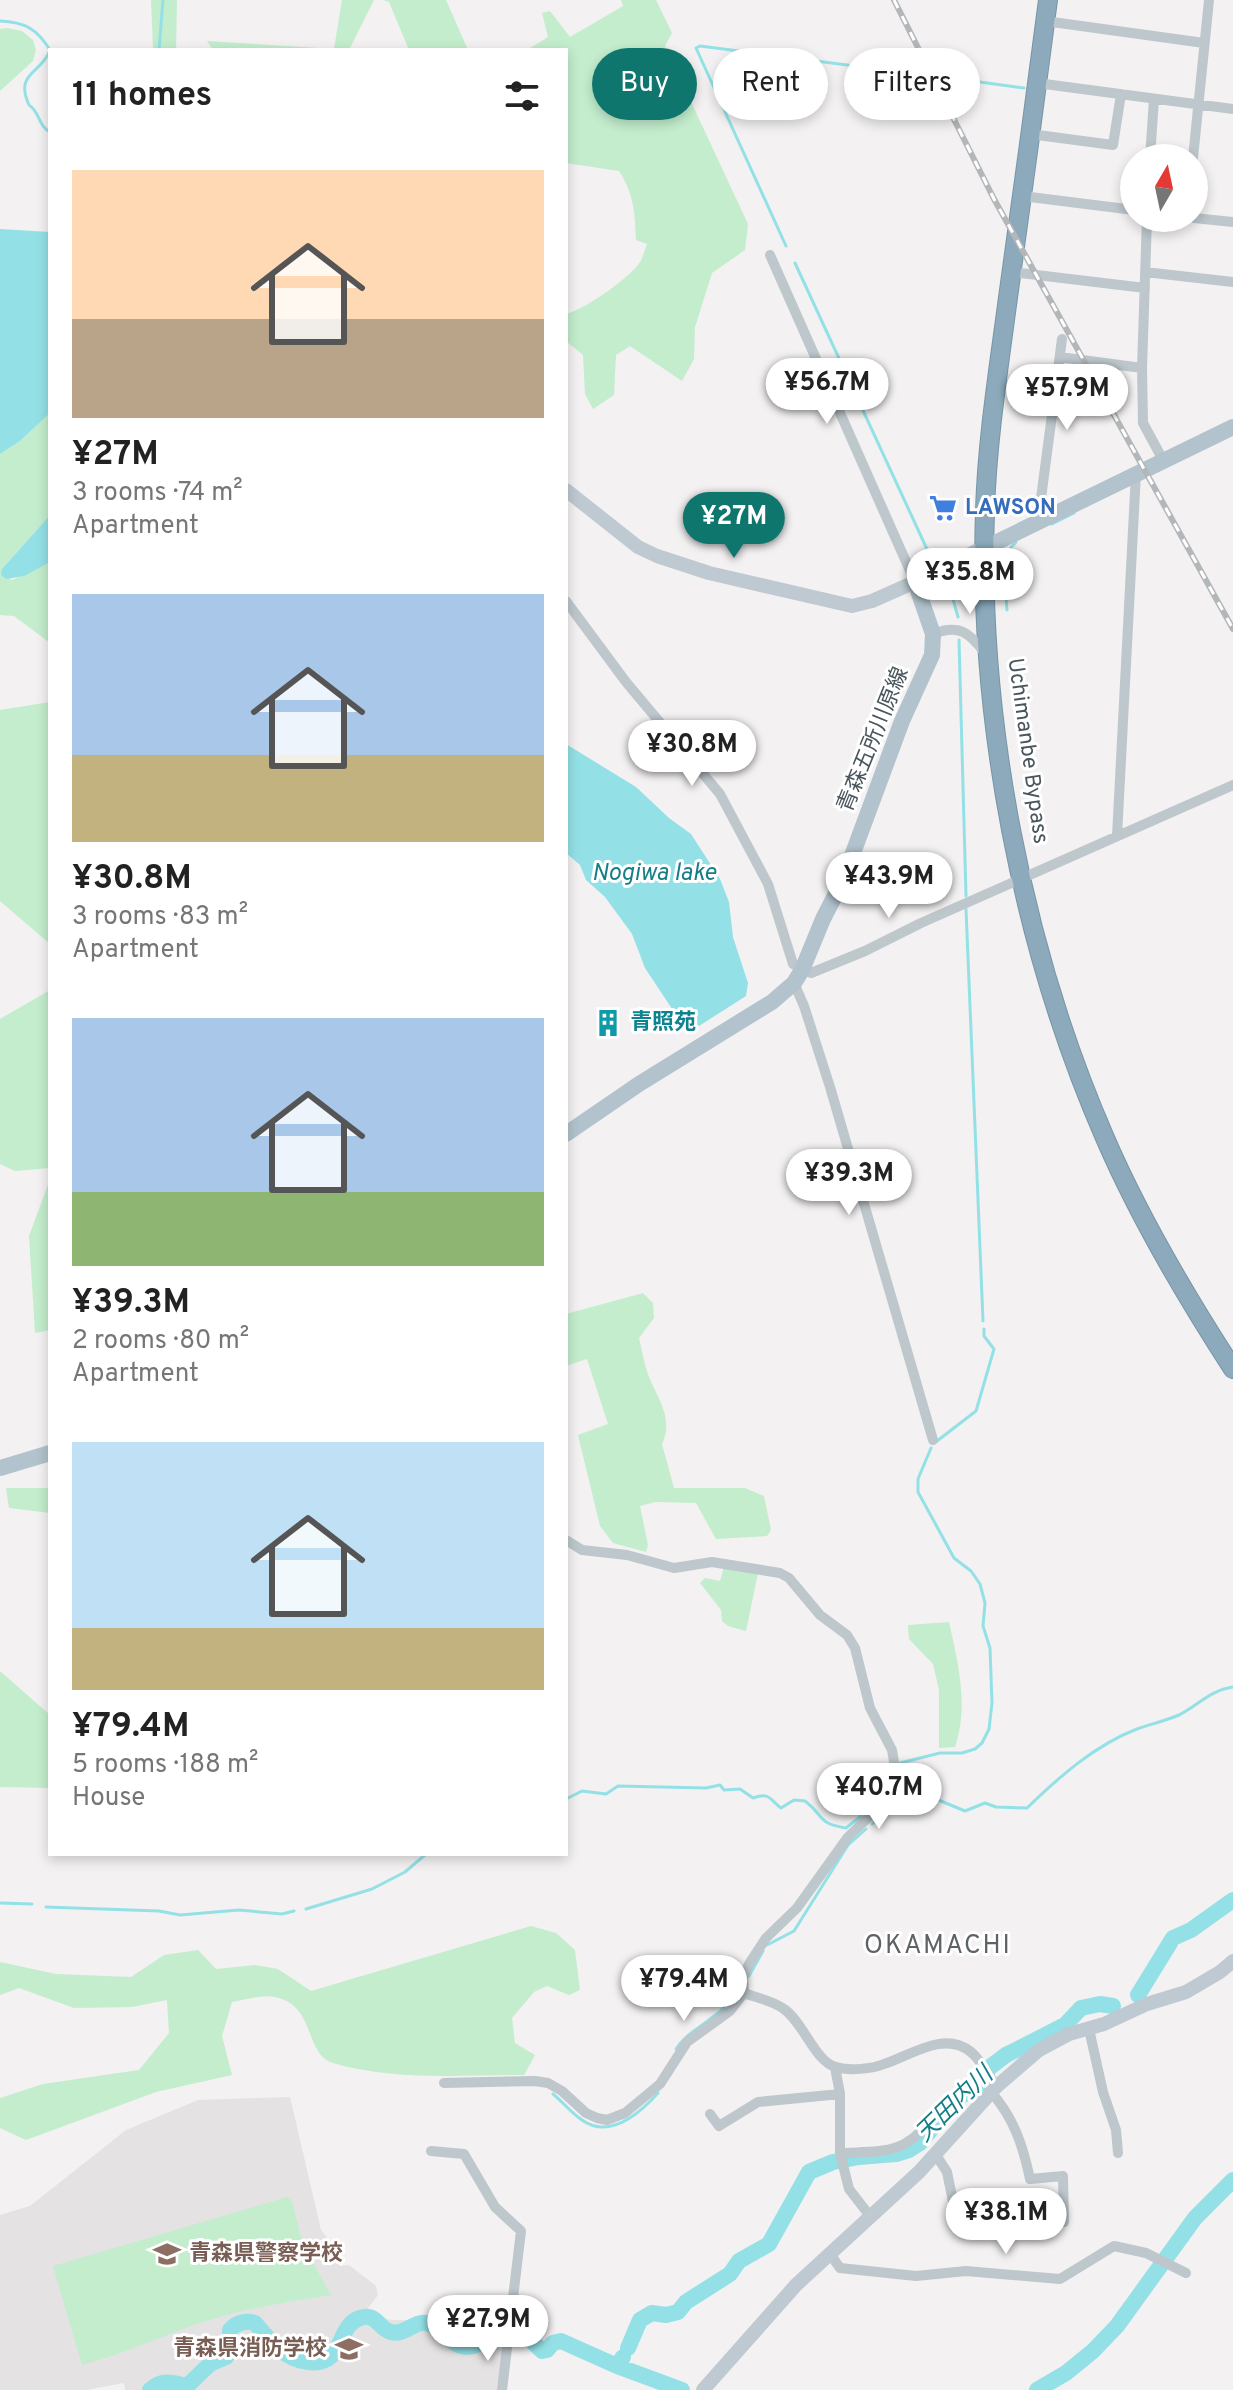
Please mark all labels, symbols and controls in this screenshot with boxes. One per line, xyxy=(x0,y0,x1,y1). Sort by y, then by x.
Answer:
chip: Buy xyxy=(592,48,697,120)
chip: Rent xyxy=(713,48,828,120)
chip: Filters xyxy=(844,48,980,120)
icon: filters xyxy=(500,74,544,118)
text: 11 homes xyxy=(72,75,212,118)
north arrow xyxy=(1120,144,1208,232)
map controls xyxy=(1120,144,1208,232)
icon: home xyxy=(236,222,380,366)
pin: ¥56.7M xyxy=(762,358,892,426)
pin: ¥57.9M xyxy=(1002,364,1132,432)
text: ¥56.7M xyxy=(784,367,870,400)
text: ¥57.9M xyxy=(1024,373,1110,406)
text: ¥27M xyxy=(72,434,159,477)
text: 3 rooms · 74 m² xyxy=(72,477,243,510)
pin: ¥27M xyxy=(687,492,781,560)
supermarket icon: LAWSON xyxy=(928,493,958,523)
place label: LAWSON xyxy=(965,495,1056,522)
text: ¥27M xyxy=(701,501,767,534)
text: Apartment xyxy=(72,510,199,543)
pin: ¥35.8M xyxy=(905,548,1035,616)
text: ¥35.8M xyxy=(925,557,1015,590)
icon: home xyxy=(236,646,380,790)
street label: Uchimanbe Bypass xyxy=(1001,656,1053,846)
street label: 青森五所川原線 xyxy=(833,664,915,816)
pin: ¥30.8M xyxy=(627,720,757,788)
text: ¥30.8M xyxy=(646,729,738,762)
pin: ¥43.9M xyxy=(824,852,954,920)
text: ¥30.8M xyxy=(72,858,192,901)
water label: Nogiwa lake xyxy=(592,859,717,889)
text: ¥43.9M xyxy=(844,861,934,894)
text: 3 rooms · 83 m² xyxy=(72,901,248,934)
text: Apartment xyxy=(72,934,199,967)
building icon: 青照苑 xyxy=(593,1008,623,1038)
place label: 青照苑 xyxy=(630,1010,696,1037)
icon: home xyxy=(236,1070,380,1214)
pin: ¥39.3M xyxy=(784,1149,914,1217)
text: ¥39.3M xyxy=(804,1158,894,1191)
text: ¥39.3M xyxy=(72,1282,190,1325)
text: 2 rooms · 80 m² xyxy=(72,1325,249,1358)
text: Apartment xyxy=(72,1358,199,1391)
icon: home xyxy=(236,1494,380,1638)
text: ¥79.4M xyxy=(72,1706,189,1749)
text: 5 rooms · 188 m² xyxy=(72,1749,258,1782)
pin: ¥40.7M xyxy=(814,1763,944,1831)
text: ¥40.7M xyxy=(835,1772,923,1805)
text: House xyxy=(72,1782,145,1815)
district label: OKAMACHI xyxy=(864,1930,1012,1963)
pin: ¥79.4M xyxy=(619,1955,749,2023)
text: ¥79.4M xyxy=(639,1964,729,1997)
water label: 天田内川 xyxy=(910,2059,1002,2149)
pin: ¥38.1M xyxy=(941,2188,1071,2256)
text: ¥38.1M xyxy=(964,2197,1048,2230)
school or university icon: 青森県警察学校 xyxy=(152,2239,182,2269)
place label: 青森県警察学校 xyxy=(189,2241,343,2268)
pin: ¥27.9M xyxy=(423,2295,553,2363)
text: ¥27.9M xyxy=(445,2304,531,2337)
school or university icon: 青森県消防学校 xyxy=(334,2334,364,2364)
place label: 青森県消防学校 xyxy=(173,2336,327,2363)

